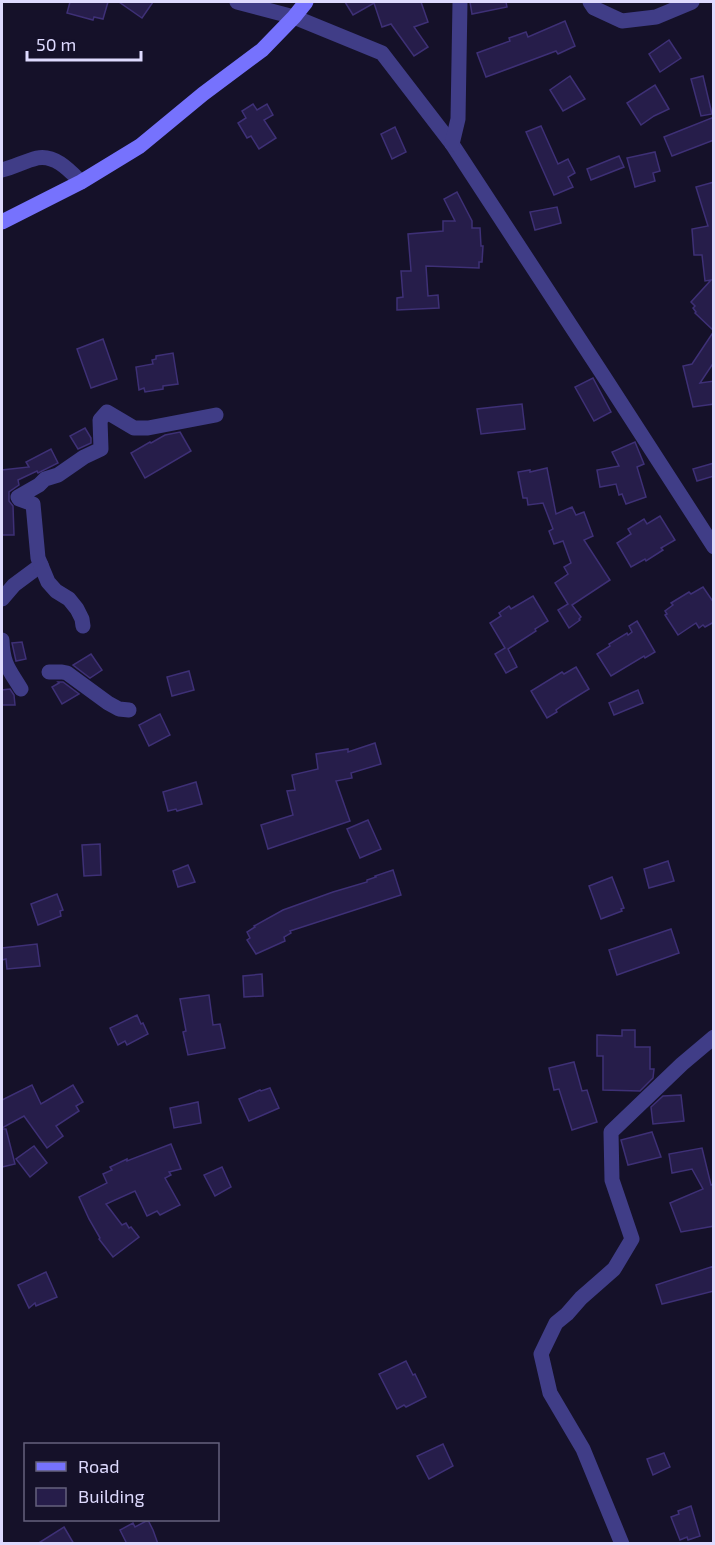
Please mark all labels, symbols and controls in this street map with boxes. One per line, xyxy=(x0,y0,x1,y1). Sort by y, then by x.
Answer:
scale bar xyxy=(27,24,141,62)
text: 50 m xyxy=(36,33,76,55)
legend xyxy=(24,1443,219,1521)
text: Road xyxy=(78,1455,119,1477)
text: Building xyxy=(78,1485,145,1507)

